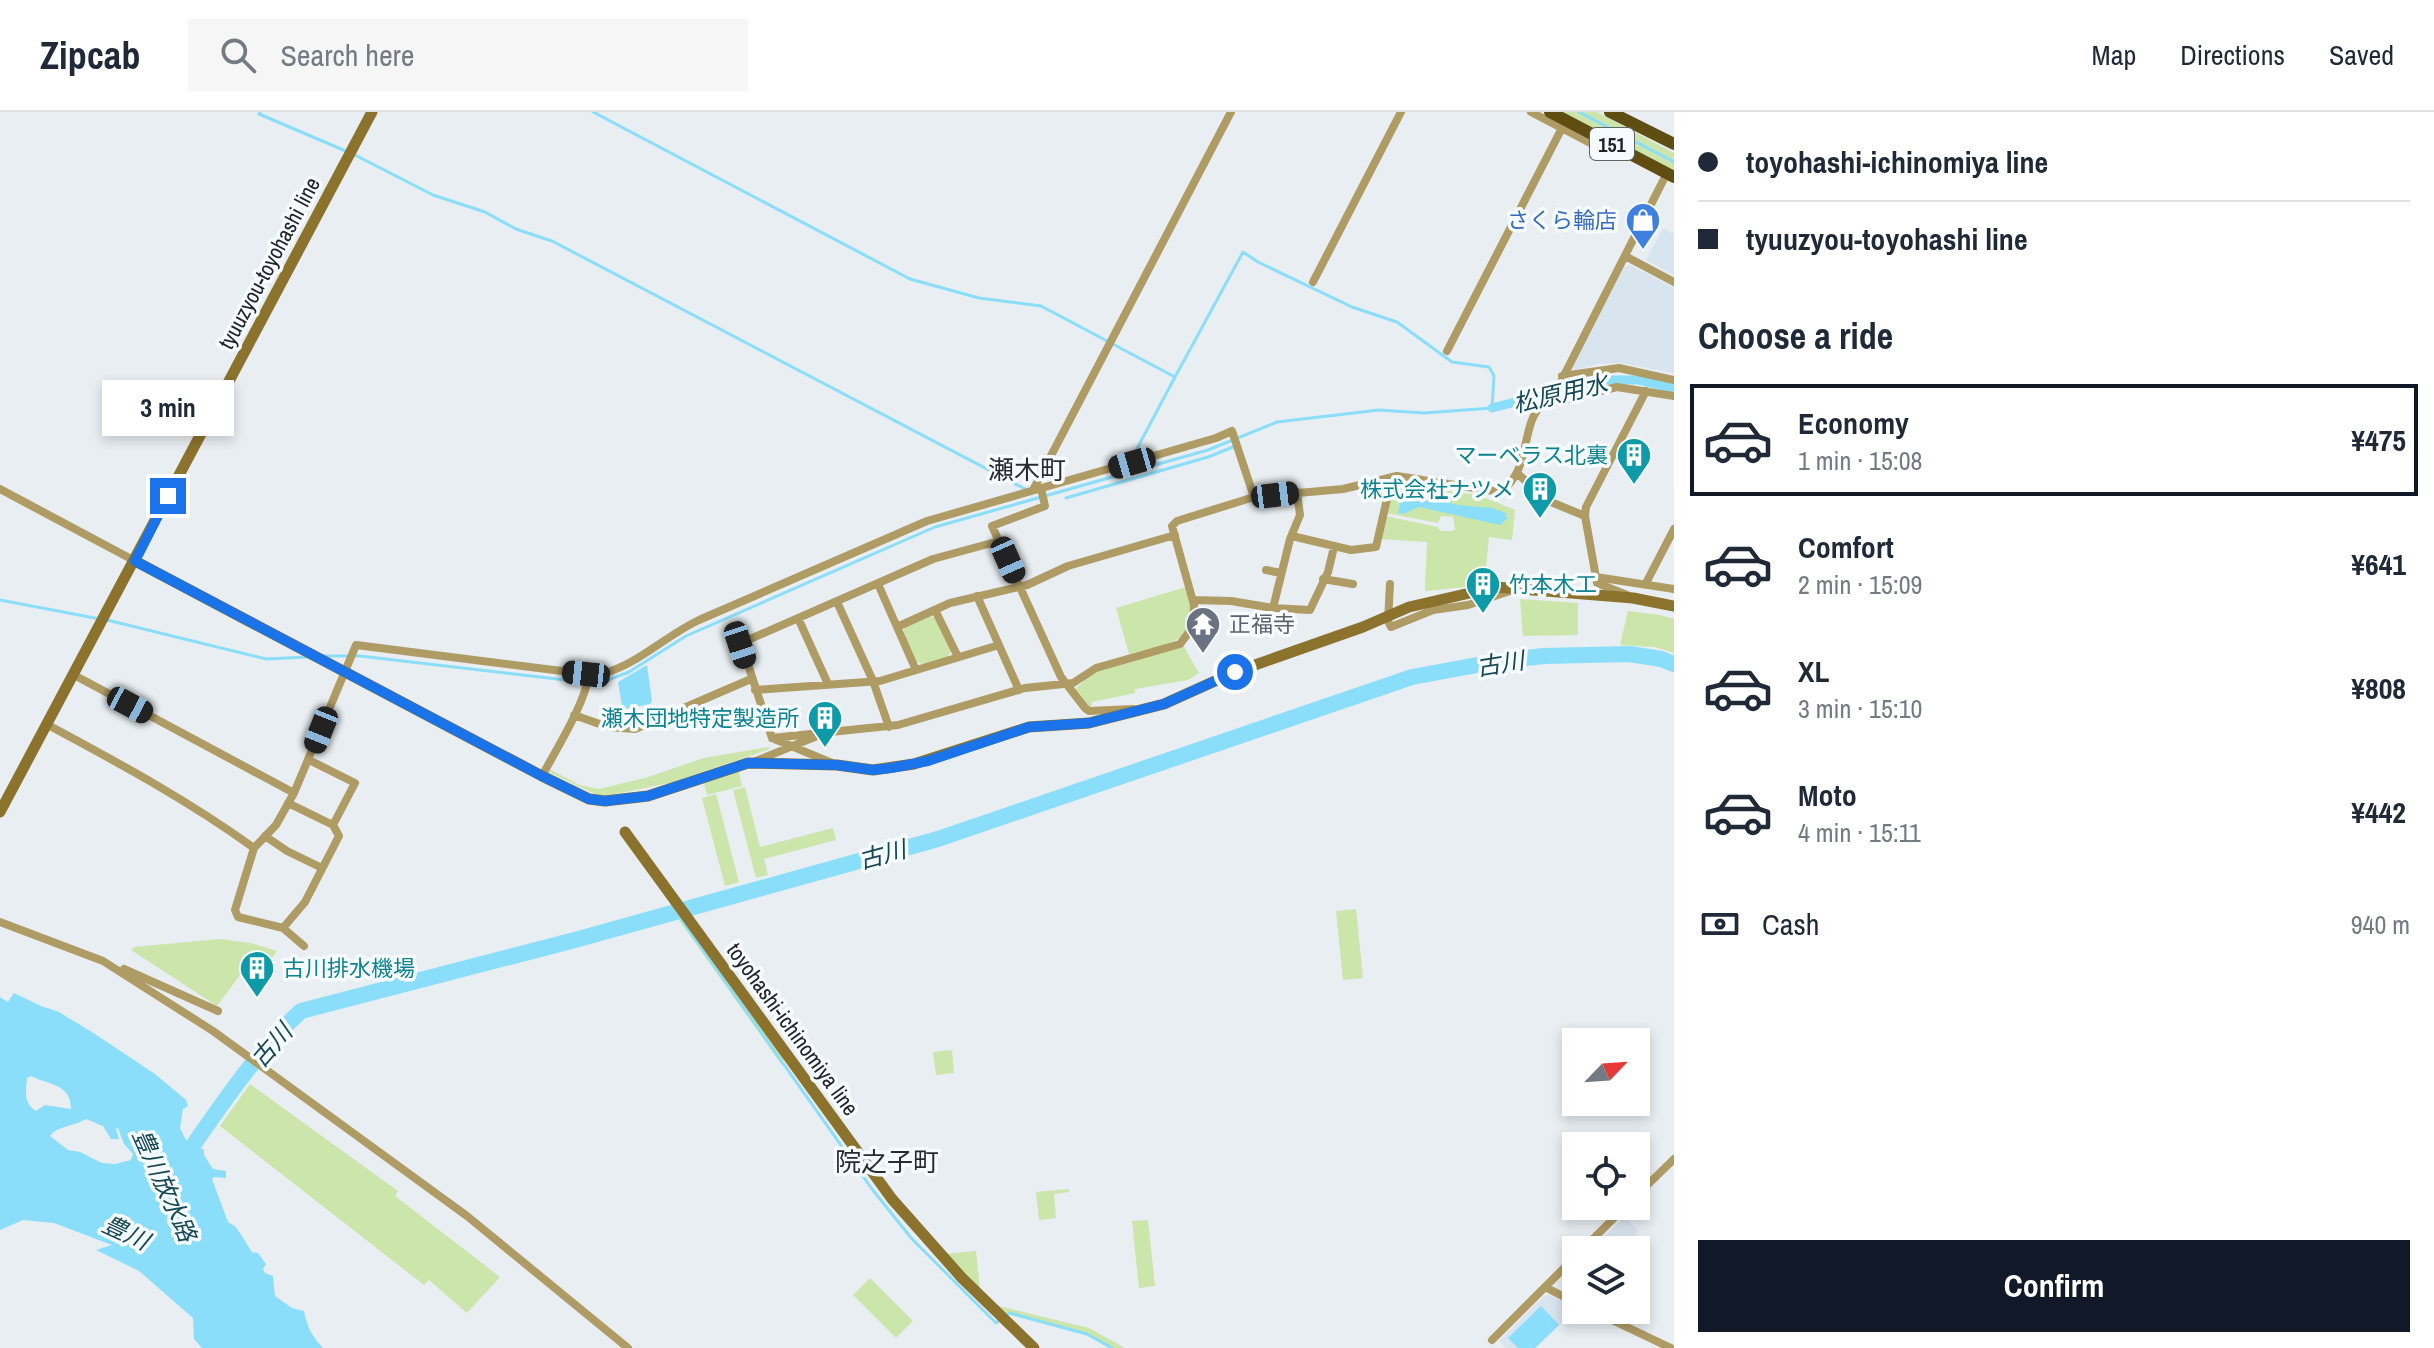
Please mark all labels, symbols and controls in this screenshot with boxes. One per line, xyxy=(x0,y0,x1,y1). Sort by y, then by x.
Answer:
search box xyxy=(188,19,748,91)
text: Zipcab xyxy=(40,30,140,81)
icon: search xyxy=(216,33,260,77)
text: Search here xyxy=(280,35,414,75)
text: Map xyxy=(2092,36,2136,74)
text: Directions xyxy=(2180,36,2285,74)
text: Saved xyxy=(2329,36,2394,74)
road number: 151 xyxy=(1590,128,1634,160)
text: toyohashi-ichinomiya line xyxy=(1746,142,2048,182)
street label: tyuuzyou-toyohashi line xyxy=(211,172,327,354)
shop icon: さくら輪店 xyxy=(1624,201,1662,251)
place label: さくら輪店 xyxy=(1507,205,1617,235)
text: tyuuzyou-toyohashi line xyxy=(1746,219,2028,259)
text: Choose a ride xyxy=(1698,312,1893,360)
water label: 松原用水 xyxy=(1510,366,1613,419)
callout: 3 min xyxy=(102,380,234,436)
text: 3 min xyxy=(140,390,196,425)
text: Economy xyxy=(1798,403,1909,443)
icon: car xyxy=(1702,404,1774,476)
text: ¥475 xyxy=(2351,420,2406,460)
building icon: マーベラス北裏 xyxy=(1615,436,1653,486)
place label: マーベラス北裏 xyxy=(1454,440,1608,470)
text: 1 min · 15:08 xyxy=(1798,443,1922,478)
car xyxy=(1106,445,1158,481)
district label: 瀬木町 xyxy=(988,452,1066,487)
building icon: 株式会社ナツメ xyxy=(1521,470,1559,520)
place label: 株式会社ナツメ xyxy=(1360,474,1514,504)
route end xyxy=(150,478,186,514)
car xyxy=(1250,480,1300,510)
text: Comfort xyxy=(1798,527,1894,567)
icon: car xyxy=(1702,528,1774,600)
car xyxy=(987,533,1029,587)
text: ¥641 xyxy=(2351,544,2406,584)
building icon: 竹本木工 xyxy=(1464,565,1502,615)
text: 2 min · 15:09 xyxy=(1798,567,1922,602)
place label: 竹本木工 xyxy=(1509,569,1597,599)
temple icon: 正福寺 xyxy=(1184,605,1222,655)
place label: 正福寺 xyxy=(1229,609,1295,639)
car xyxy=(721,618,759,672)
water label: 古川 xyxy=(1474,643,1529,683)
text: XL xyxy=(1798,651,1829,691)
icon: car xyxy=(1702,652,1774,724)
route start xyxy=(1217,654,1253,690)
car xyxy=(561,660,611,688)
text: ¥808 xyxy=(2351,668,2406,708)
car xyxy=(103,683,157,727)
text: 3 min · 15:10 xyxy=(1798,691,1922,726)
building icon: 瀬木団地特定製造所 xyxy=(806,699,844,749)
car xyxy=(301,703,341,757)
place label: 瀬木団地特定製造所 xyxy=(601,703,799,733)
text: Moto xyxy=(1798,775,1857,815)
icon: car xyxy=(1702,776,1774,848)
text: ¥442 xyxy=(2351,792,2406,832)
text: 4 min · 15:11 xyxy=(1798,815,1921,850)
water label: 古川 xyxy=(855,832,912,876)
icon: cash xyxy=(1698,902,1742,946)
text: Cash xyxy=(1762,904,1819,944)
text: 940 m xyxy=(2351,907,2410,942)
street label: toyohashi-ichinomiya line xyxy=(720,937,866,1121)
building icon: 古川排水機場 xyxy=(238,949,276,999)
place label: 古川排水機場 xyxy=(283,953,415,983)
water label: 古川 xyxy=(243,1014,301,1074)
north arrow xyxy=(1562,1028,1650,1116)
map controls xyxy=(1562,1028,1650,1324)
water label: 豊川放水路 xyxy=(127,1124,203,1246)
button: locate xyxy=(1562,1132,1650,1220)
district label: 院之子町 xyxy=(835,1144,939,1179)
water label: 豊川 xyxy=(98,1209,154,1255)
button: layers xyxy=(1562,1236,1650,1324)
button: Confirm xyxy=(1698,1240,2410,1332)

